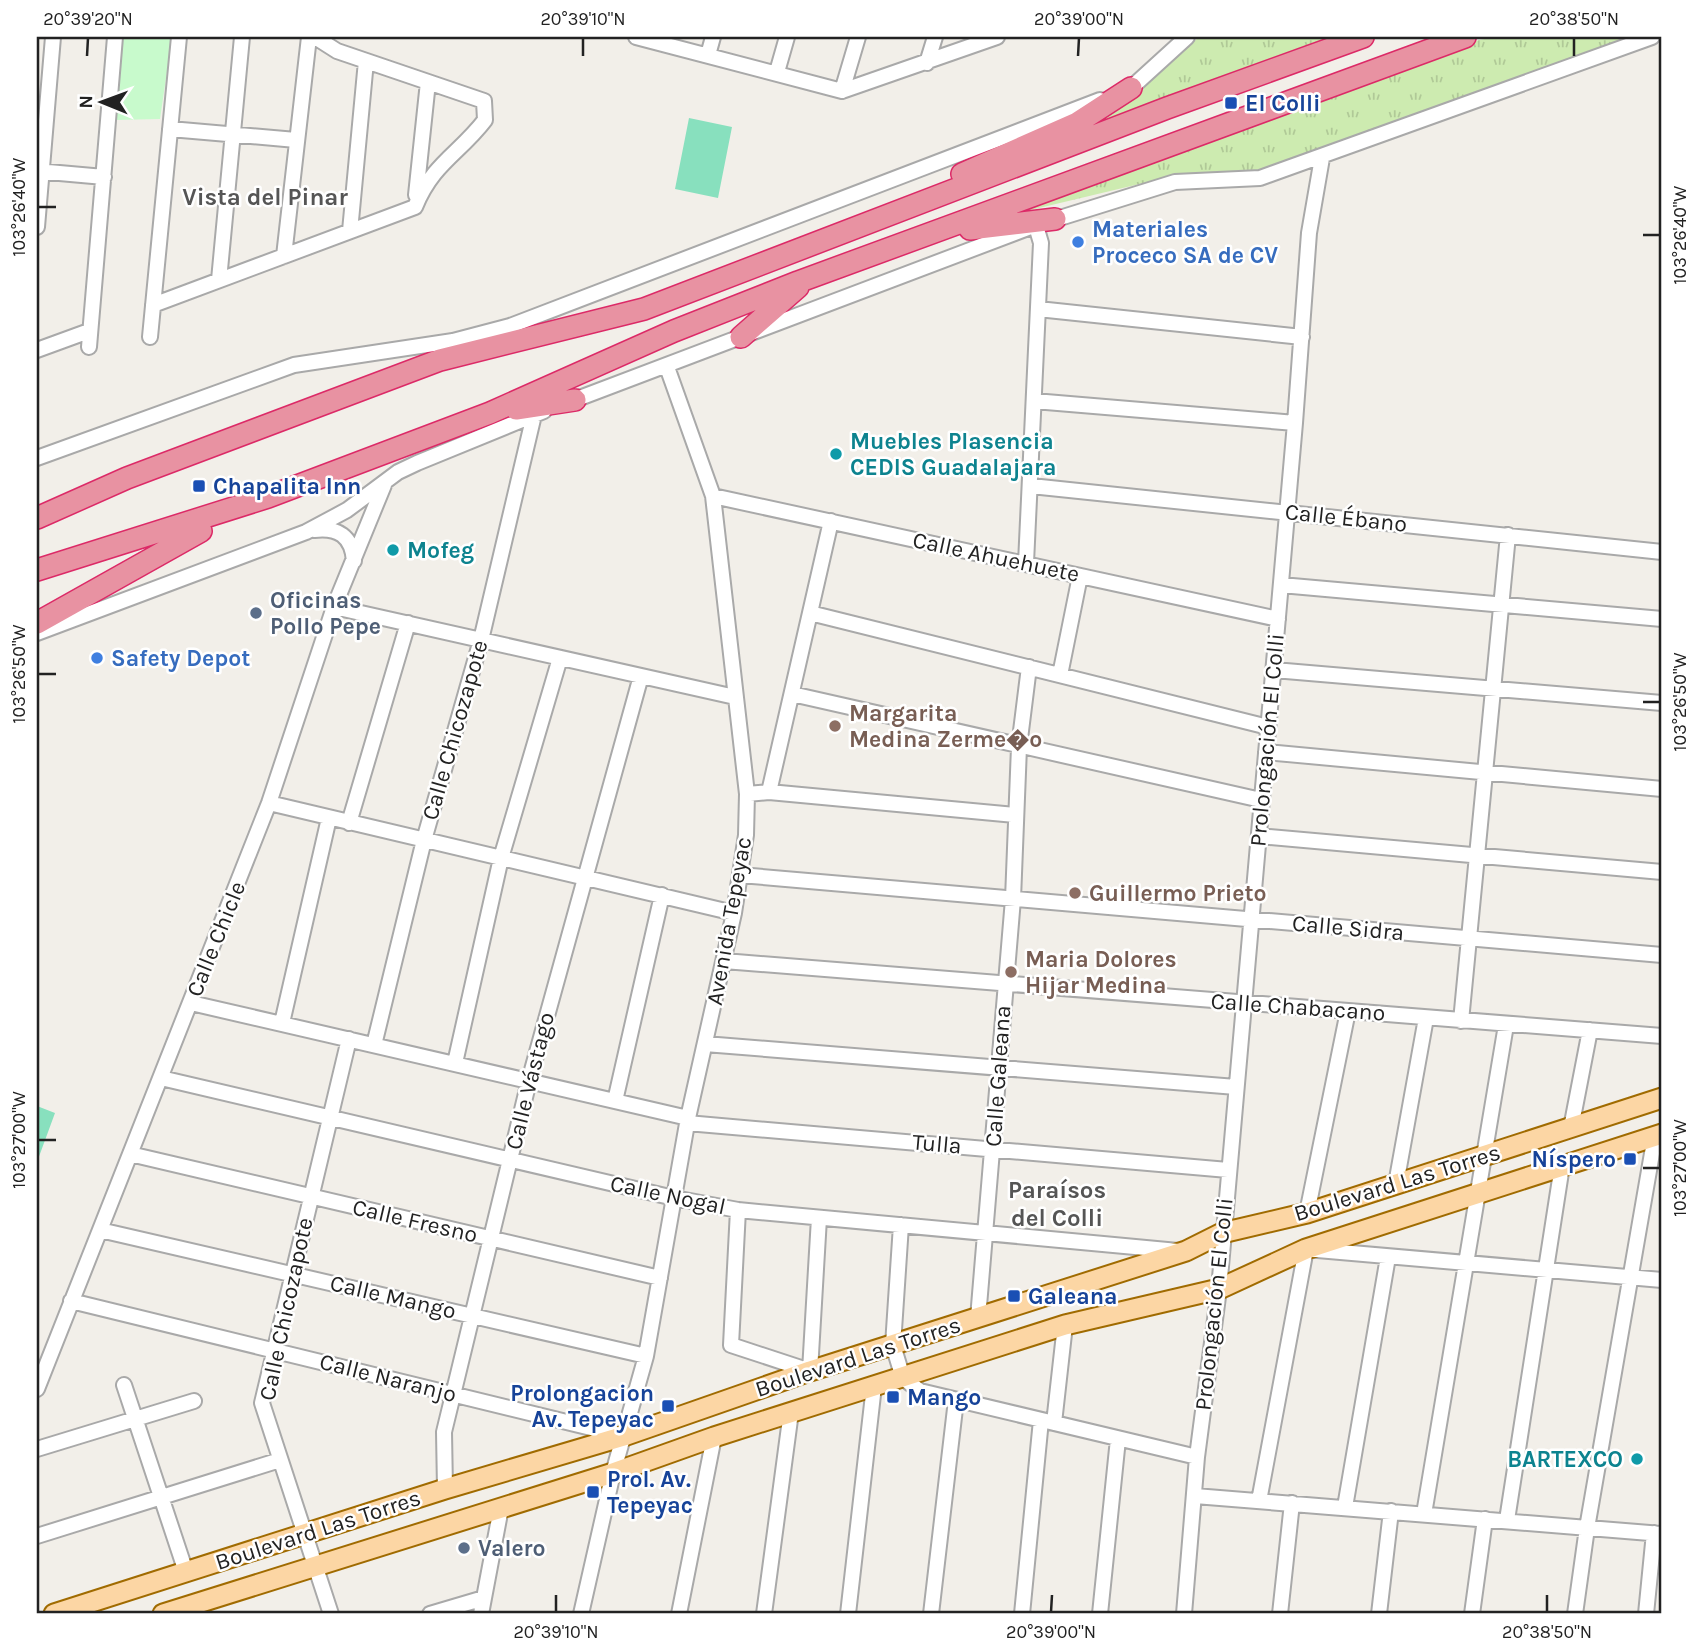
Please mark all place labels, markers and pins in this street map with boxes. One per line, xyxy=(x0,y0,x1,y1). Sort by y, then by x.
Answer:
place label: El Colli xyxy=(1245,90,1320,117)
marker: El Colli xyxy=(1223,95,1239,111)
place label: Materiales Proceco SA de CV xyxy=(1092,216,1278,269)
marker: Materiales Proceco SA de CV xyxy=(1070,234,1086,250)
place label: Muebles Plasencia CEDIS Guadalajara xyxy=(850,428,1056,481)
marker: Muebles Plasencia CEDIS Guadalajara xyxy=(828,446,844,462)
place label: Chapalita Inn xyxy=(213,473,361,500)
marker: Chapalita Inn xyxy=(191,478,207,494)
place label: Mofeg xyxy=(407,537,474,564)
marker: Mofeg xyxy=(385,542,401,558)
place label: Oficinas Pollo Pepe xyxy=(270,587,381,640)
marker: Oficinas Pollo Pepe xyxy=(248,605,264,621)
place label: Safety Depot xyxy=(111,645,250,672)
marker: Safety Depot xyxy=(89,650,105,666)
place label: Margarita Medina Zerme�o xyxy=(849,700,1042,753)
marker: Margarita Medina Zerme�o xyxy=(827,718,843,734)
place label: Guillermo Prieto xyxy=(1089,880,1267,907)
marker: Guillermo Prieto xyxy=(1067,885,1083,901)
place label: Maria Dolores Hijar Medina xyxy=(1025,946,1177,999)
marker: Maria Dolores Hijar Medina xyxy=(1003,964,1019,980)
place label: Níspero xyxy=(1532,1146,1616,1173)
marker: Níspero xyxy=(1622,1151,1638,1167)
place label: Galeana xyxy=(1028,1283,1117,1310)
marker: Galeana xyxy=(1006,1288,1022,1304)
place label: Prolongacion Av. Tepeyac xyxy=(510,1380,654,1433)
place label: Mango xyxy=(907,1384,981,1411)
marker: Mango xyxy=(885,1389,901,1405)
marker: Prolongacion Av. Tepeyac xyxy=(660,1398,676,1414)
place label: BARTEXCO xyxy=(1507,1446,1623,1473)
marker: BARTEXCO xyxy=(1629,1451,1645,1467)
place label: Prol. Av. Tepeyac xyxy=(607,1466,693,1519)
marker: Prol. Av. Tepeyac xyxy=(585,1484,601,1500)
place label: Valero xyxy=(478,1535,546,1562)
marker: Valero xyxy=(456,1540,472,1556)

